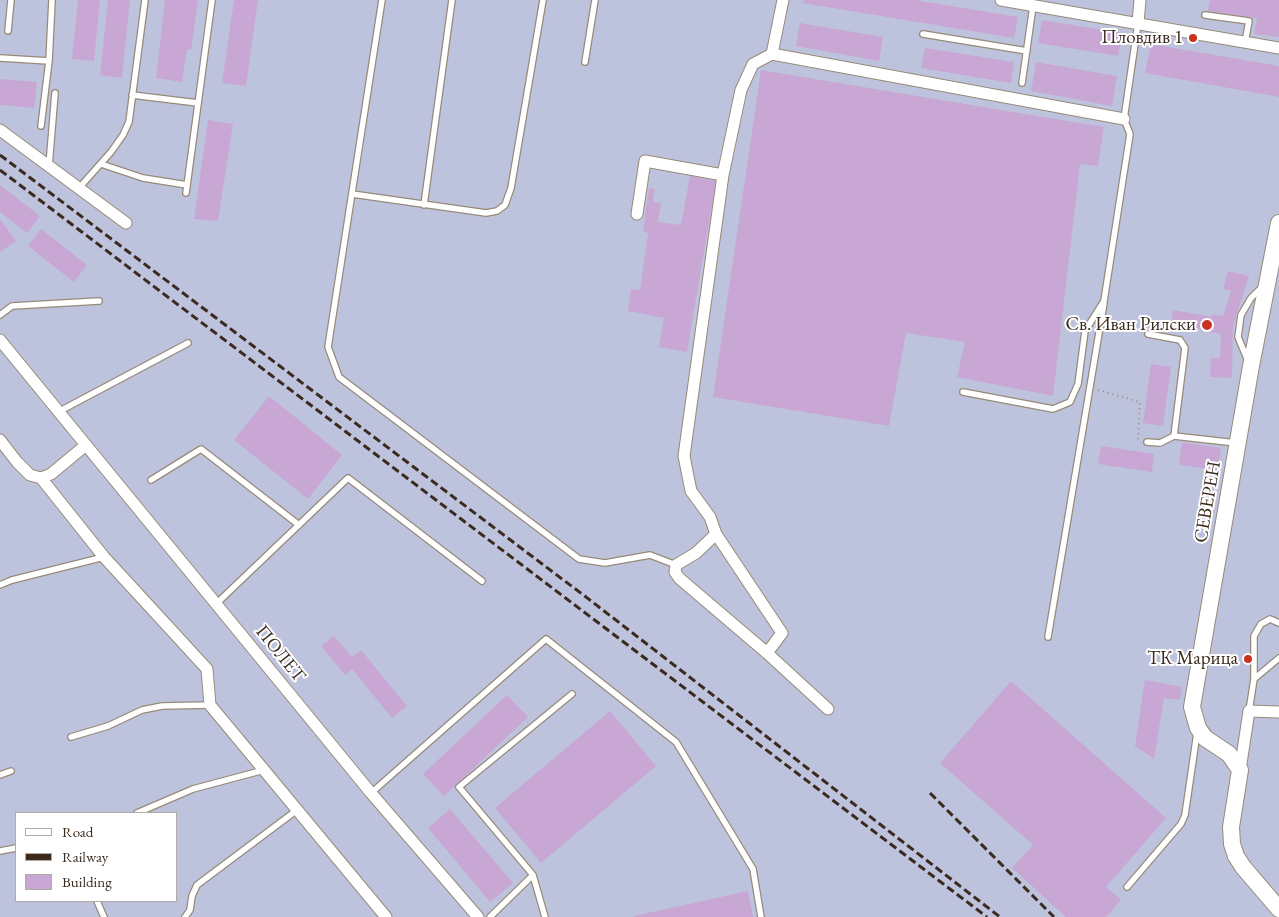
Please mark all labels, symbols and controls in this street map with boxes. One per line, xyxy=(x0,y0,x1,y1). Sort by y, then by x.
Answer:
place label: Пловдив 1 xyxy=(1101,27,1183,49)
marker: Пловдив 1 xyxy=(1187,32,1199,44)
place label: Св. Иван Рилски xyxy=(1065,314,1196,336)
marker: Св. Иван Рилски xyxy=(1200,318,1214,332)
street label: СЕВЕРЕН xyxy=(1190,459,1226,545)
street label: ПОЛЕТ xyxy=(250,621,310,687)
place label: ТК Марица xyxy=(1147,648,1238,670)
marker: ТК Марица xyxy=(1242,653,1254,665)
legend xyxy=(15,812,178,902)
text: Road xyxy=(62,822,93,841)
text: Railway xyxy=(62,847,108,866)
text: Building xyxy=(62,872,112,891)

